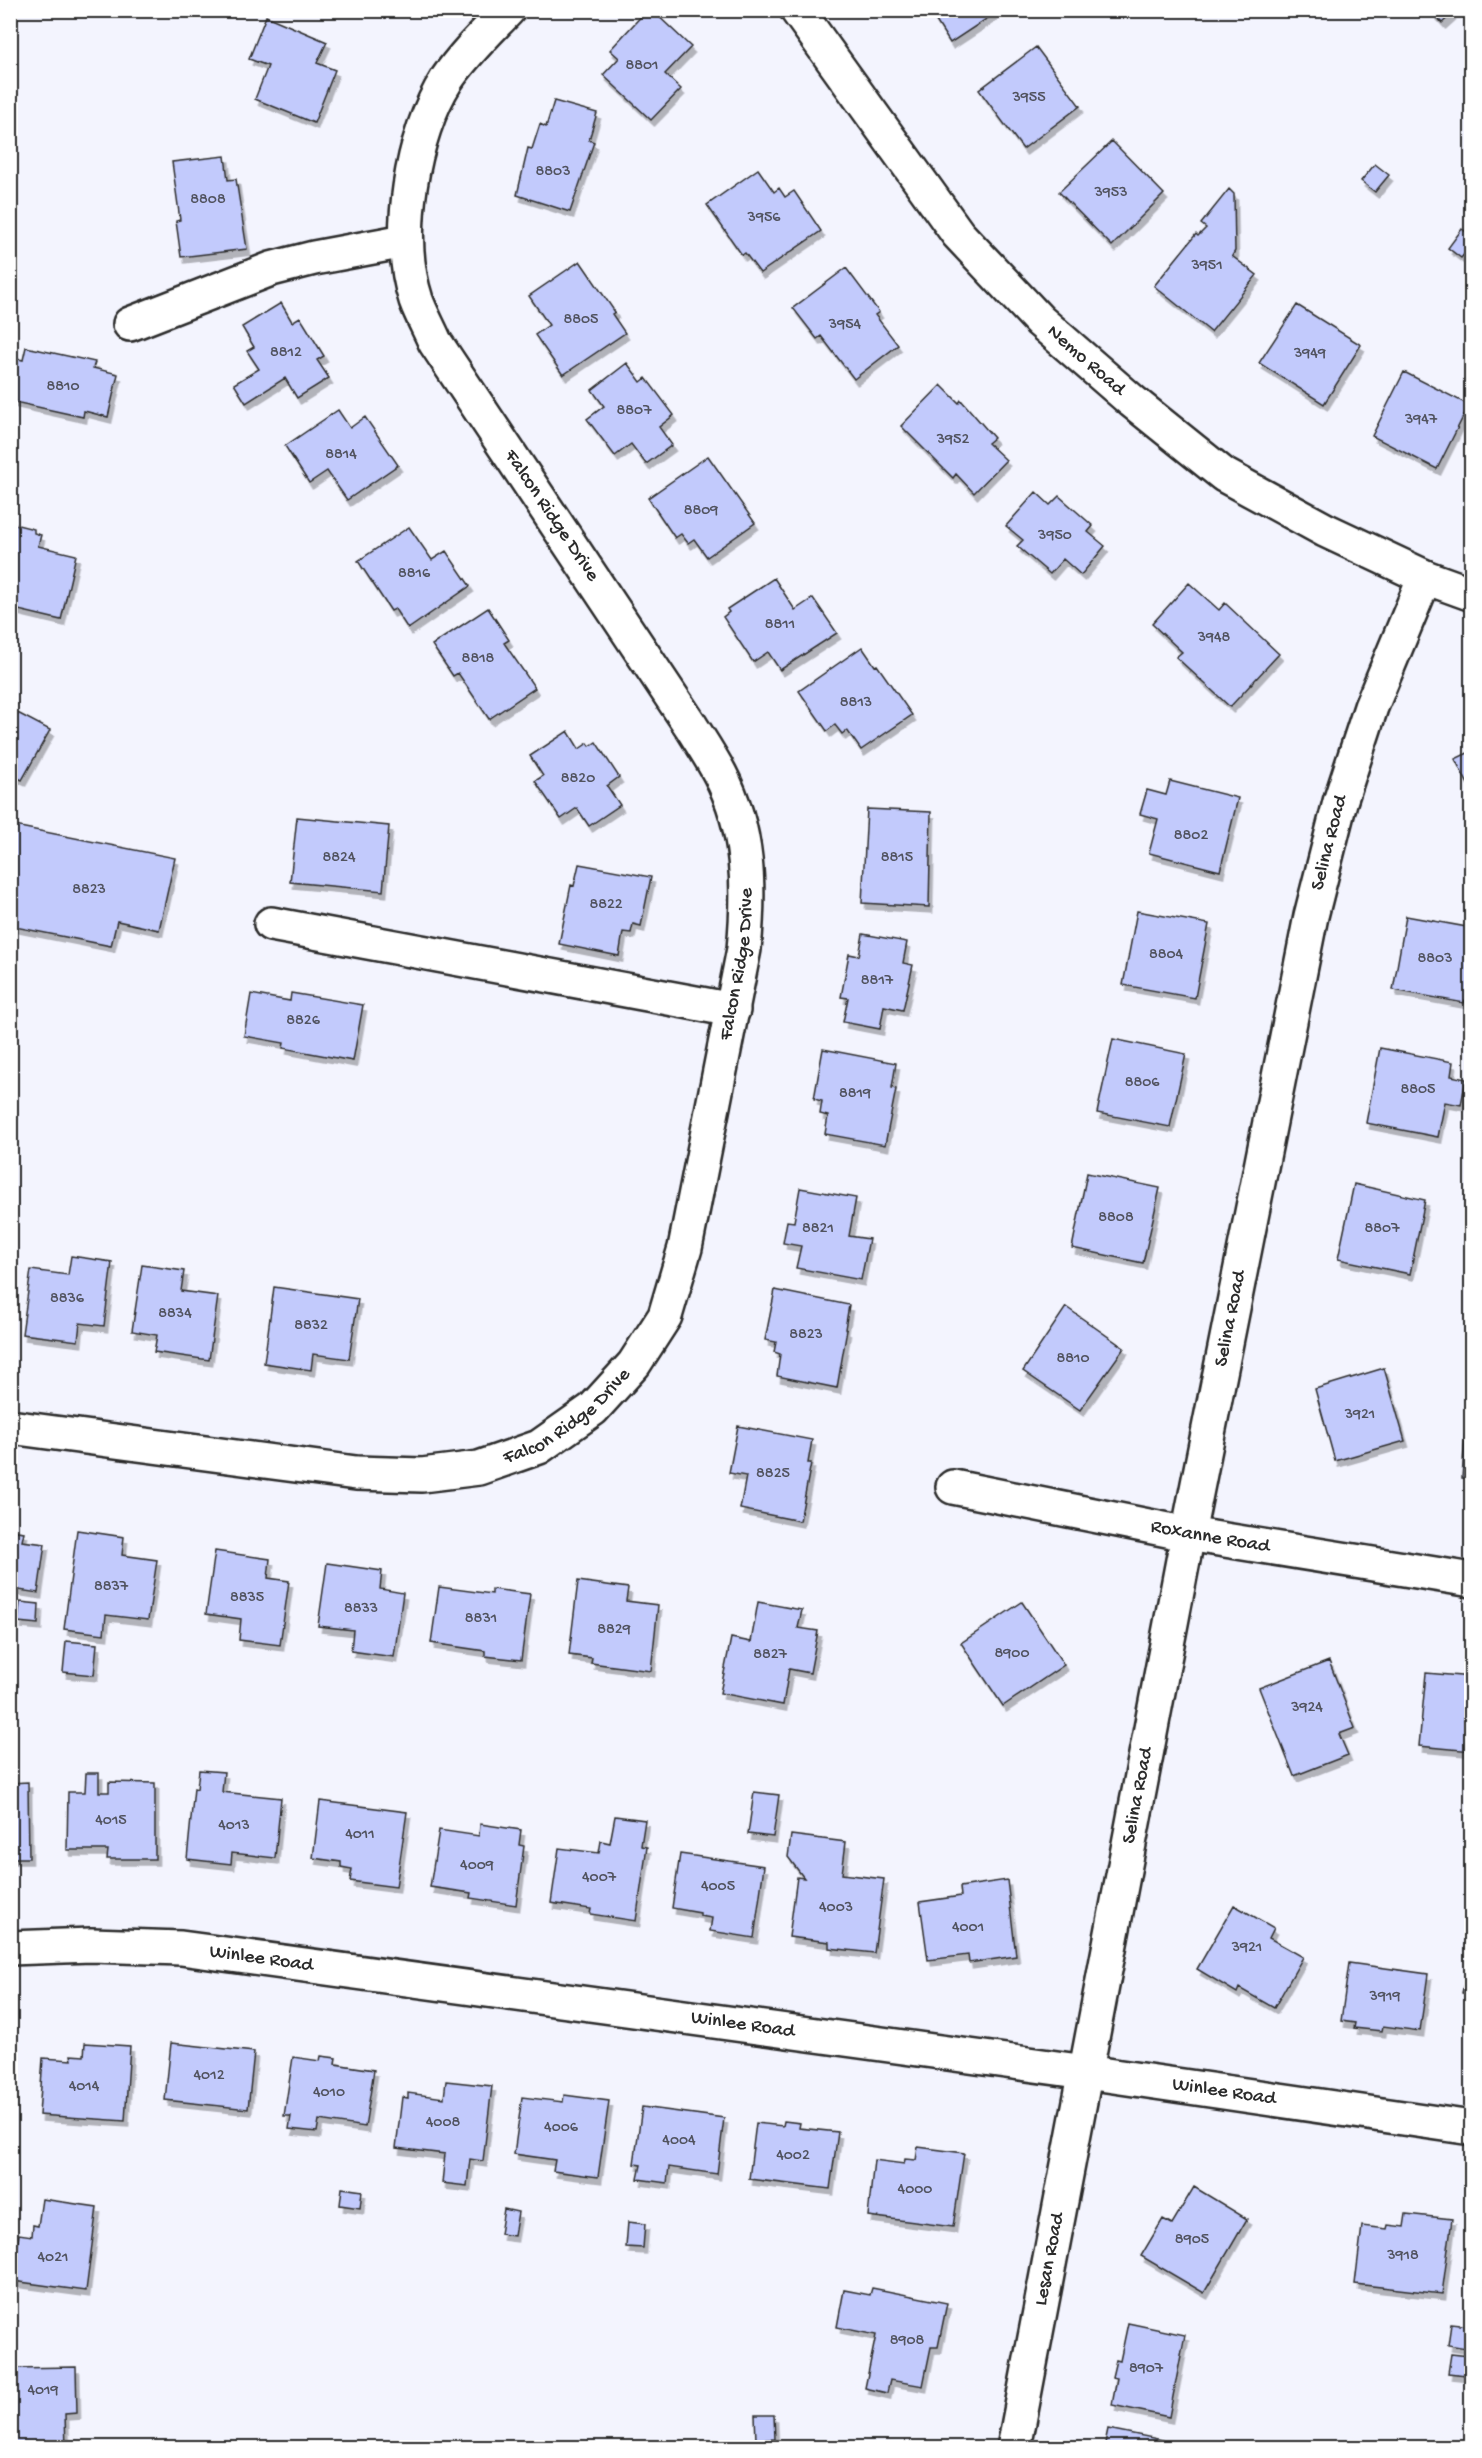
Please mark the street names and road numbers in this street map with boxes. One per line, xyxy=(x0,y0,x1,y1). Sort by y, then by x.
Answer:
street label: Nemo Road xyxy=(1042,320,1131,403)
street label: Falcon Ridge Drive xyxy=(498,445,604,587)
street label: Selina Road xyxy=(1306,790,1354,893)
street label: Falcon Ridge Drive xyxy=(715,887,758,1043)
street label: Selina Road xyxy=(1210,1266,1252,1369)
street label: Falcon Ridge Drive xyxy=(499,1363,636,1470)
street label: Roxanne Road xyxy=(1149,1515,1274,1559)
street label: Selina Road xyxy=(1118,1743,1159,1846)
street label: Winlee Road xyxy=(208,1941,317,1978)
street label: Winlee Road xyxy=(689,2006,798,2044)
street label: Winlee Road xyxy=(1171,2073,1280,2111)
street label: Lesan Road xyxy=(1030,2209,1070,2308)

